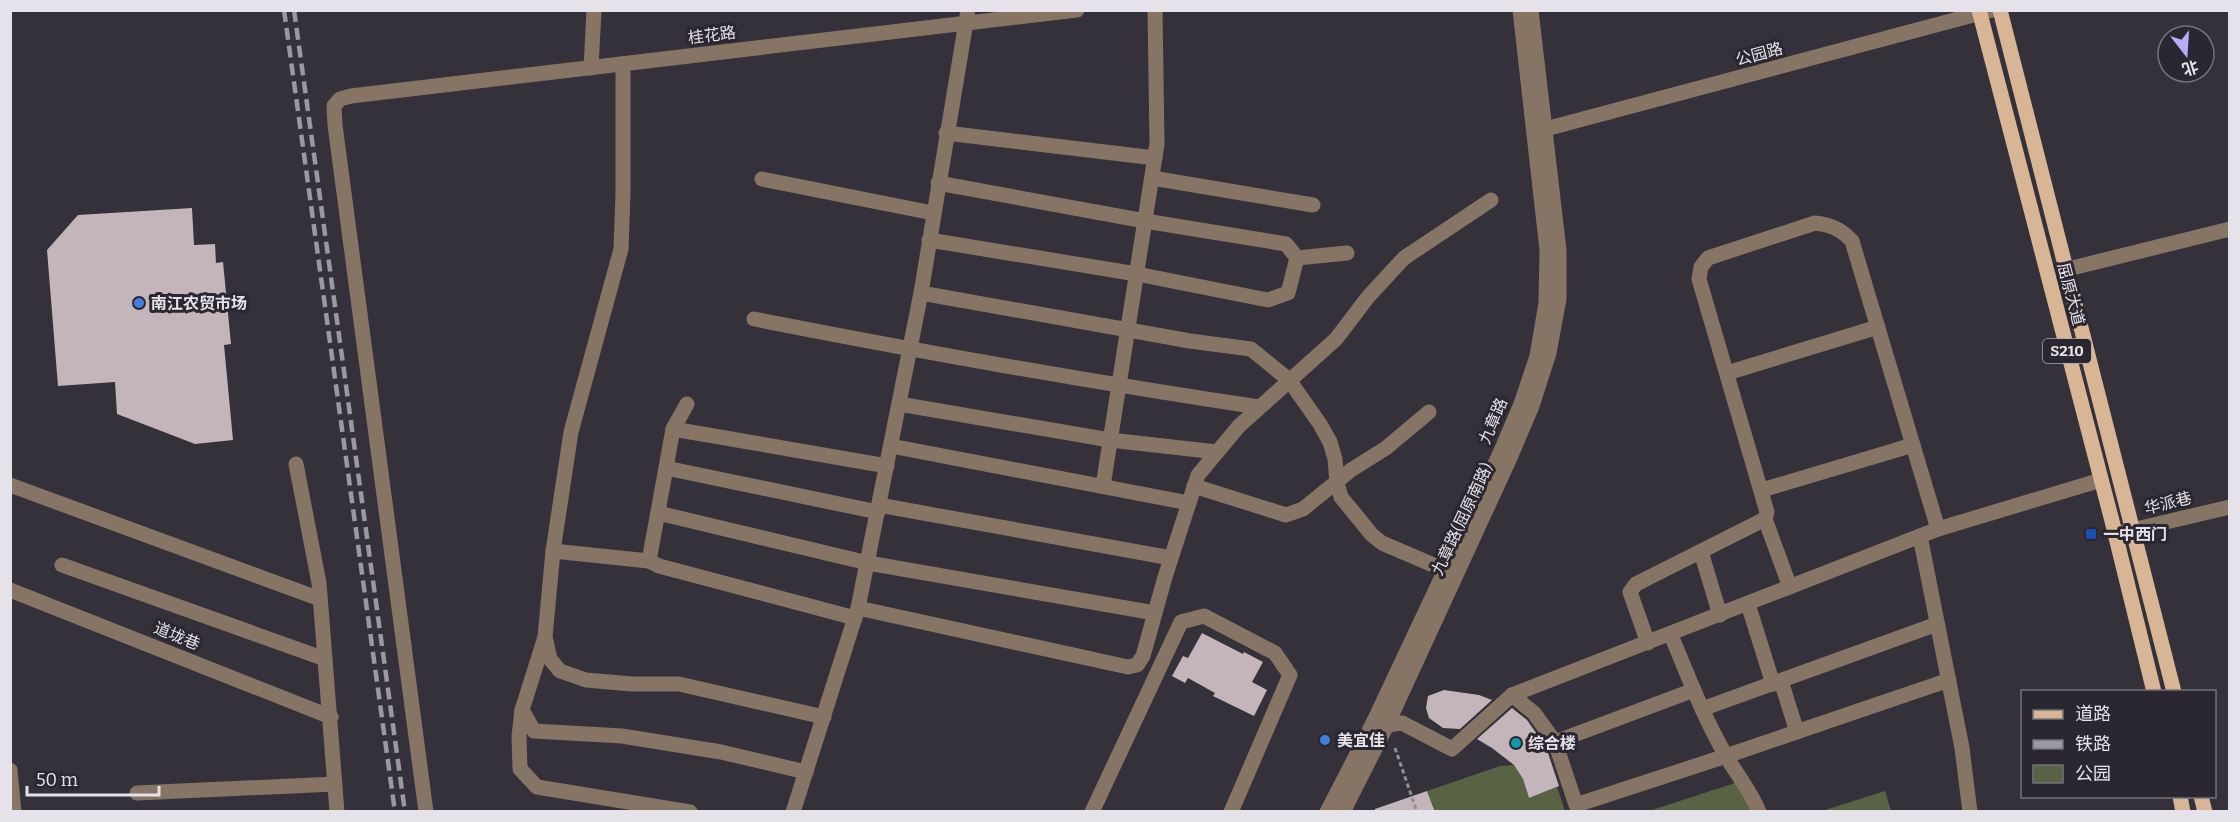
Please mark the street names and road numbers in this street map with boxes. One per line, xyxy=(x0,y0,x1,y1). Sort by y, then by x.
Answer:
street label: 桂花路 xyxy=(687,23,737,47)
street label: 公园路 xyxy=(1733,39,1785,69)
street label: 屈原大道 xyxy=(2054,261,2088,327)
road number: S210 xyxy=(2043,339,2091,363)
street label: 九章路 xyxy=(1475,395,1511,447)
street label: 九章路(屈原南路) xyxy=(1428,460,1496,578)
street label: 华派巷 xyxy=(2142,488,2194,518)
street label: 道垅巷 xyxy=(151,618,203,654)

